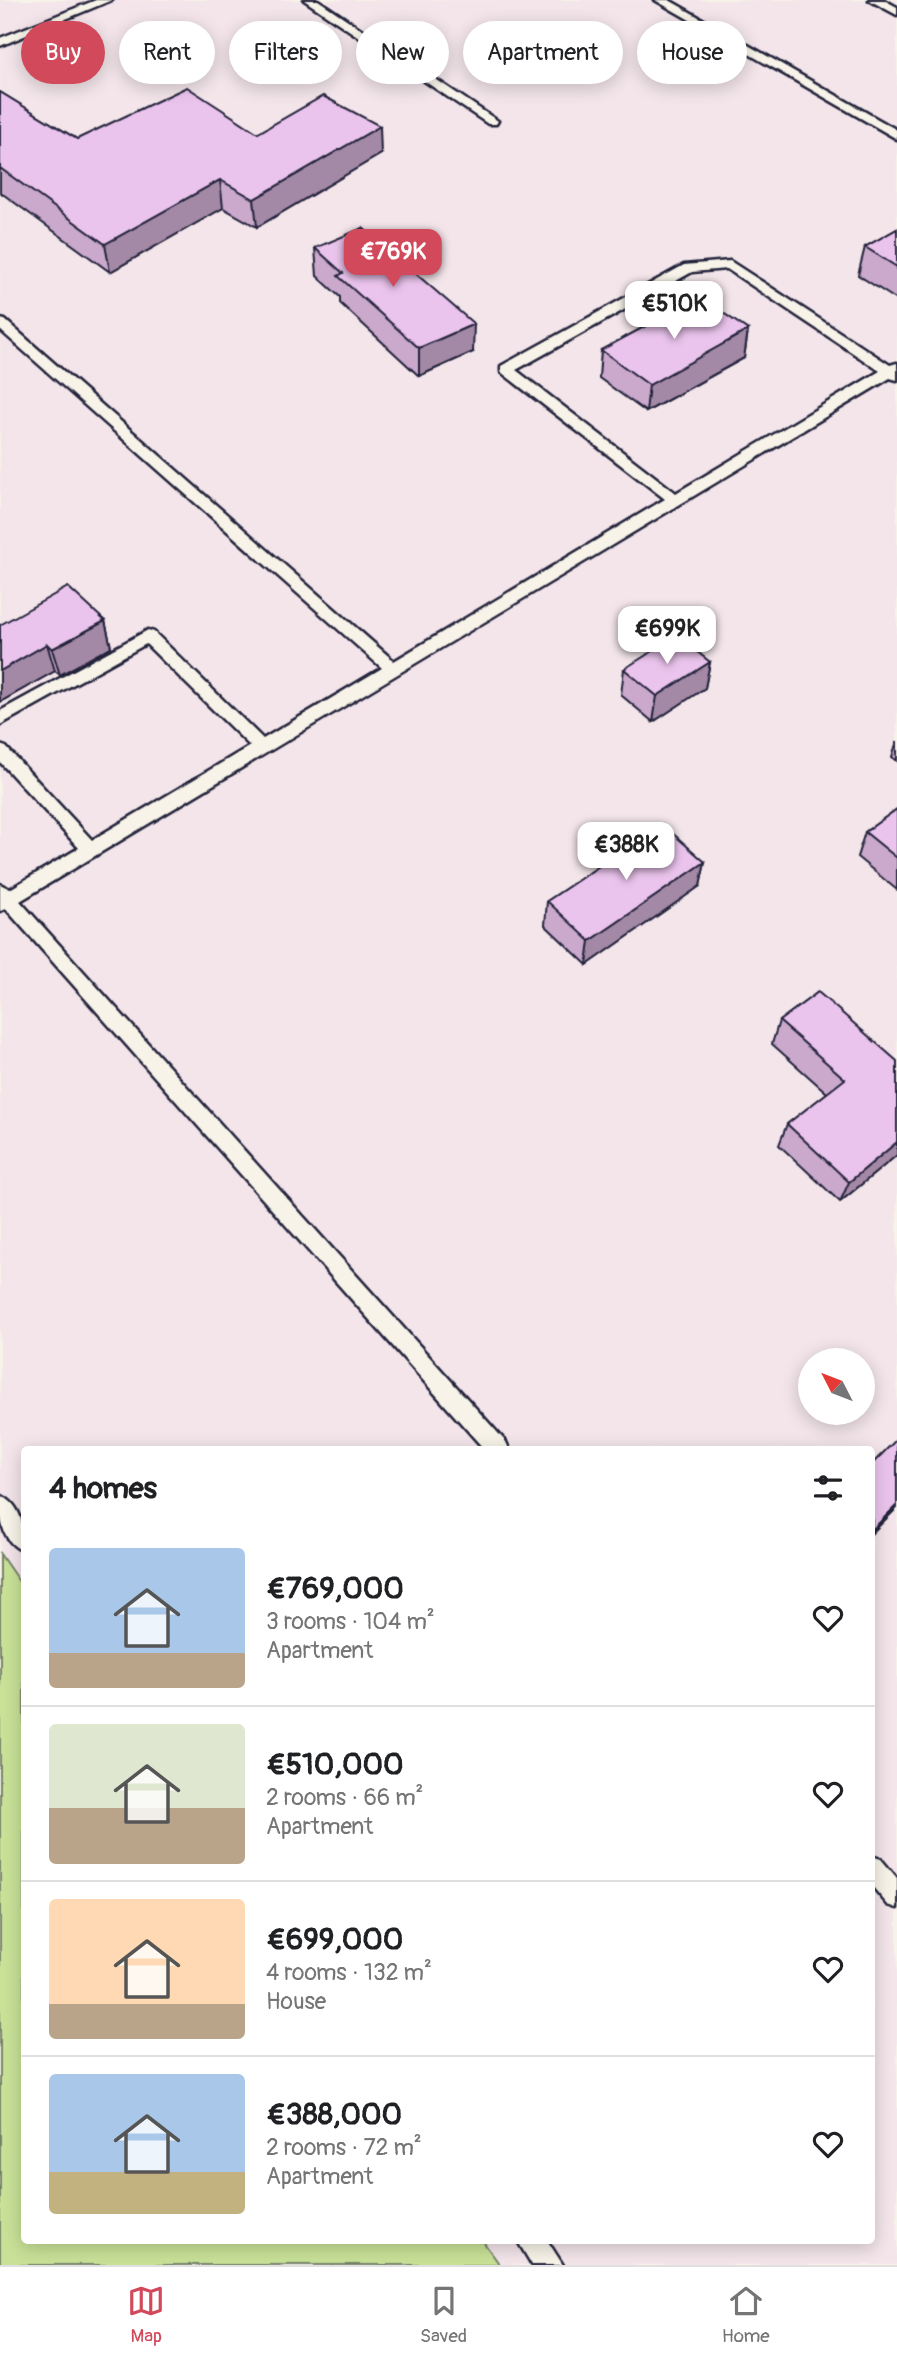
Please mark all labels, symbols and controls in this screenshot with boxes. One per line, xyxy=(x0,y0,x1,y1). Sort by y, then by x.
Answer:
chip: Buy xyxy=(21,21,105,84)
chip: Rent xyxy=(119,21,215,84)
chip: Filters xyxy=(229,21,342,84)
chip: New xyxy=(356,21,449,84)
chip: Apartment xyxy=(463,21,623,84)
chip: House xyxy=(637,21,747,84)
pin: €769K xyxy=(344,230,442,289)
text: €769K xyxy=(360,237,426,266)
pin: €510K xyxy=(625,282,723,341)
text: €510K xyxy=(641,289,707,318)
pin: €699K xyxy=(618,606,716,666)
text: €699K xyxy=(634,614,700,643)
pin: €388K xyxy=(577,822,675,882)
text: €388K xyxy=(593,830,659,859)
north arrow xyxy=(798,1348,875,1424)
map controls xyxy=(798,1348,875,1425)
icon: filters xyxy=(809,1469,847,1507)
text: 4 homes xyxy=(49,1470,157,1507)
text: €769,000 xyxy=(266,1570,404,1607)
icon: home xyxy=(105,1576,189,1660)
icon: heart xyxy=(809,1599,847,1637)
text: 3 rooms · 104 m² xyxy=(266,1607,435,1636)
text: Apartment xyxy=(266,1636,373,1665)
text: €510,000 xyxy=(266,1746,403,1783)
icon: home xyxy=(105,1752,189,1836)
icon: heart xyxy=(809,1775,847,1813)
text: 2 rooms · 66 m² xyxy=(266,1783,423,1812)
text: Apartment xyxy=(266,1812,373,1841)
text: €699,000 xyxy=(266,1921,403,1958)
icon: home xyxy=(105,1927,189,2011)
icon: heart xyxy=(809,1950,847,1988)
text: 4 rooms · 132 m² xyxy=(266,1958,432,1987)
text: House xyxy=(266,1987,326,2016)
text: €388,000 xyxy=(266,2096,402,2133)
icon: home xyxy=(105,2102,189,2186)
icon: heart xyxy=(809,2125,847,2163)
text: 2 rooms · 72 m² xyxy=(266,2133,422,2162)
text: Apartment xyxy=(266,2162,373,2191)
tab: Map xyxy=(127,2282,165,2348)
tab: Saved xyxy=(420,2282,467,2348)
tab: Home xyxy=(722,2282,770,2348)

